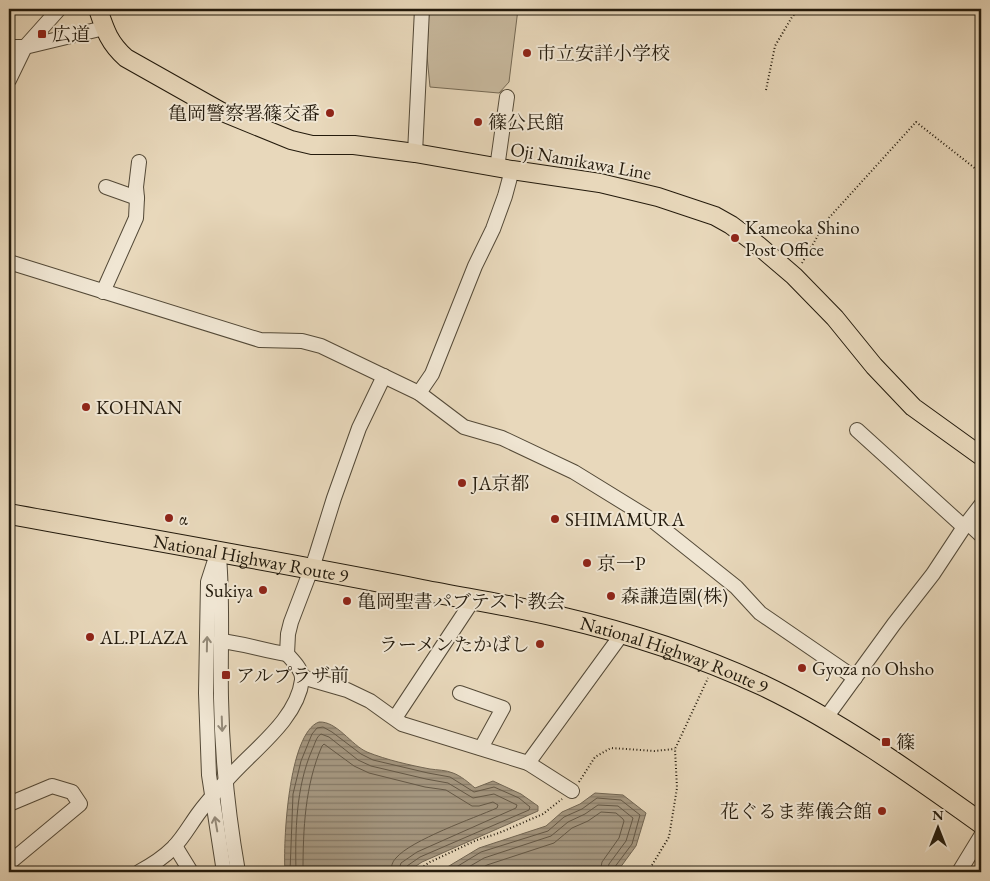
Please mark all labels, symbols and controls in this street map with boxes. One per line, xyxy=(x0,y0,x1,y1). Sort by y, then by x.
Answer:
place label: 広道 xyxy=(52,22,90,47)
marker: 広道 xyxy=(36,28,48,40)
place label: 市立安詳小学校 xyxy=(537,41,670,66)
marker: 市立安詳小学校 xyxy=(521,47,533,59)
place label: 亀岡警察署篠交番 xyxy=(168,101,320,126)
marker: 亀岡警察署篠交番 xyxy=(324,107,336,119)
place label: 篠公民館 xyxy=(488,110,564,135)
marker: 篠公民館 xyxy=(472,116,484,128)
street label: Oji Namikawa Line xyxy=(509,136,653,186)
place label: Kameoka Shino Post Office xyxy=(745,215,860,262)
marker: Kameoka Shino Post Office xyxy=(729,232,741,244)
place label: KOHNAN xyxy=(96,395,182,420)
marker: KOHNAN xyxy=(80,401,92,413)
place label: JA京都 xyxy=(470,471,530,496)
marker: JA京都 xyxy=(456,477,468,489)
place label: α xyxy=(179,506,188,531)
place label: SHIMAMURA xyxy=(565,507,685,532)
marker: α xyxy=(163,512,175,524)
marker: SHIMAMURA xyxy=(549,513,561,525)
street label: National Highway Route 9 xyxy=(152,528,351,588)
place label: 京一P xyxy=(597,551,646,576)
marker: 京一P xyxy=(581,557,593,569)
place label: Sukiya xyxy=(205,578,253,603)
marker: Sukiya xyxy=(257,584,269,596)
place label: 森謙造園(株) xyxy=(621,584,728,609)
place label: 亀岡聖書パブテスト教会 xyxy=(357,589,565,614)
marker: 森謙造園(株) xyxy=(605,590,617,602)
marker: 亀岡聖書パブテスト教会 xyxy=(341,595,353,607)
street label: National Highway Route 9 xyxy=(578,610,773,699)
place label: AL.PLAZA xyxy=(99,625,189,650)
marker: AL.PLAZA xyxy=(84,631,96,643)
place label: ラーメンたかばし xyxy=(379,632,530,657)
one-way arrow xyxy=(202,636,212,652)
marker: ラーメンたかばし xyxy=(534,638,546,650)
place label: Gyoza no Ohsho xyxy=(812,656,934,681)
marker: Gyoza no Ohsho xyxy=(796,662,808,674)
place label: アルプラザ前 xyxy=(236,663,349,688)
marker: アルプラザ前 xyxy=(220,669,232,681)
one-way arrow xyxy=(217,716,226,732)
place label: 篠 xyxy=(896,730,915,755)
marker: 篠 xyxy=(880,736,892,748)
place label: 花ぐるま葬儀会館 xyxy=(720,799,872,824)
north arrow xyxy=(912,804,962,854)
marker: 花ぐるま葬儀会館 xyxy=(876,805,888,817)
text: N xyxy=(932,806,944,824)
one-way arrow xyxy=(211,817,221,833)

